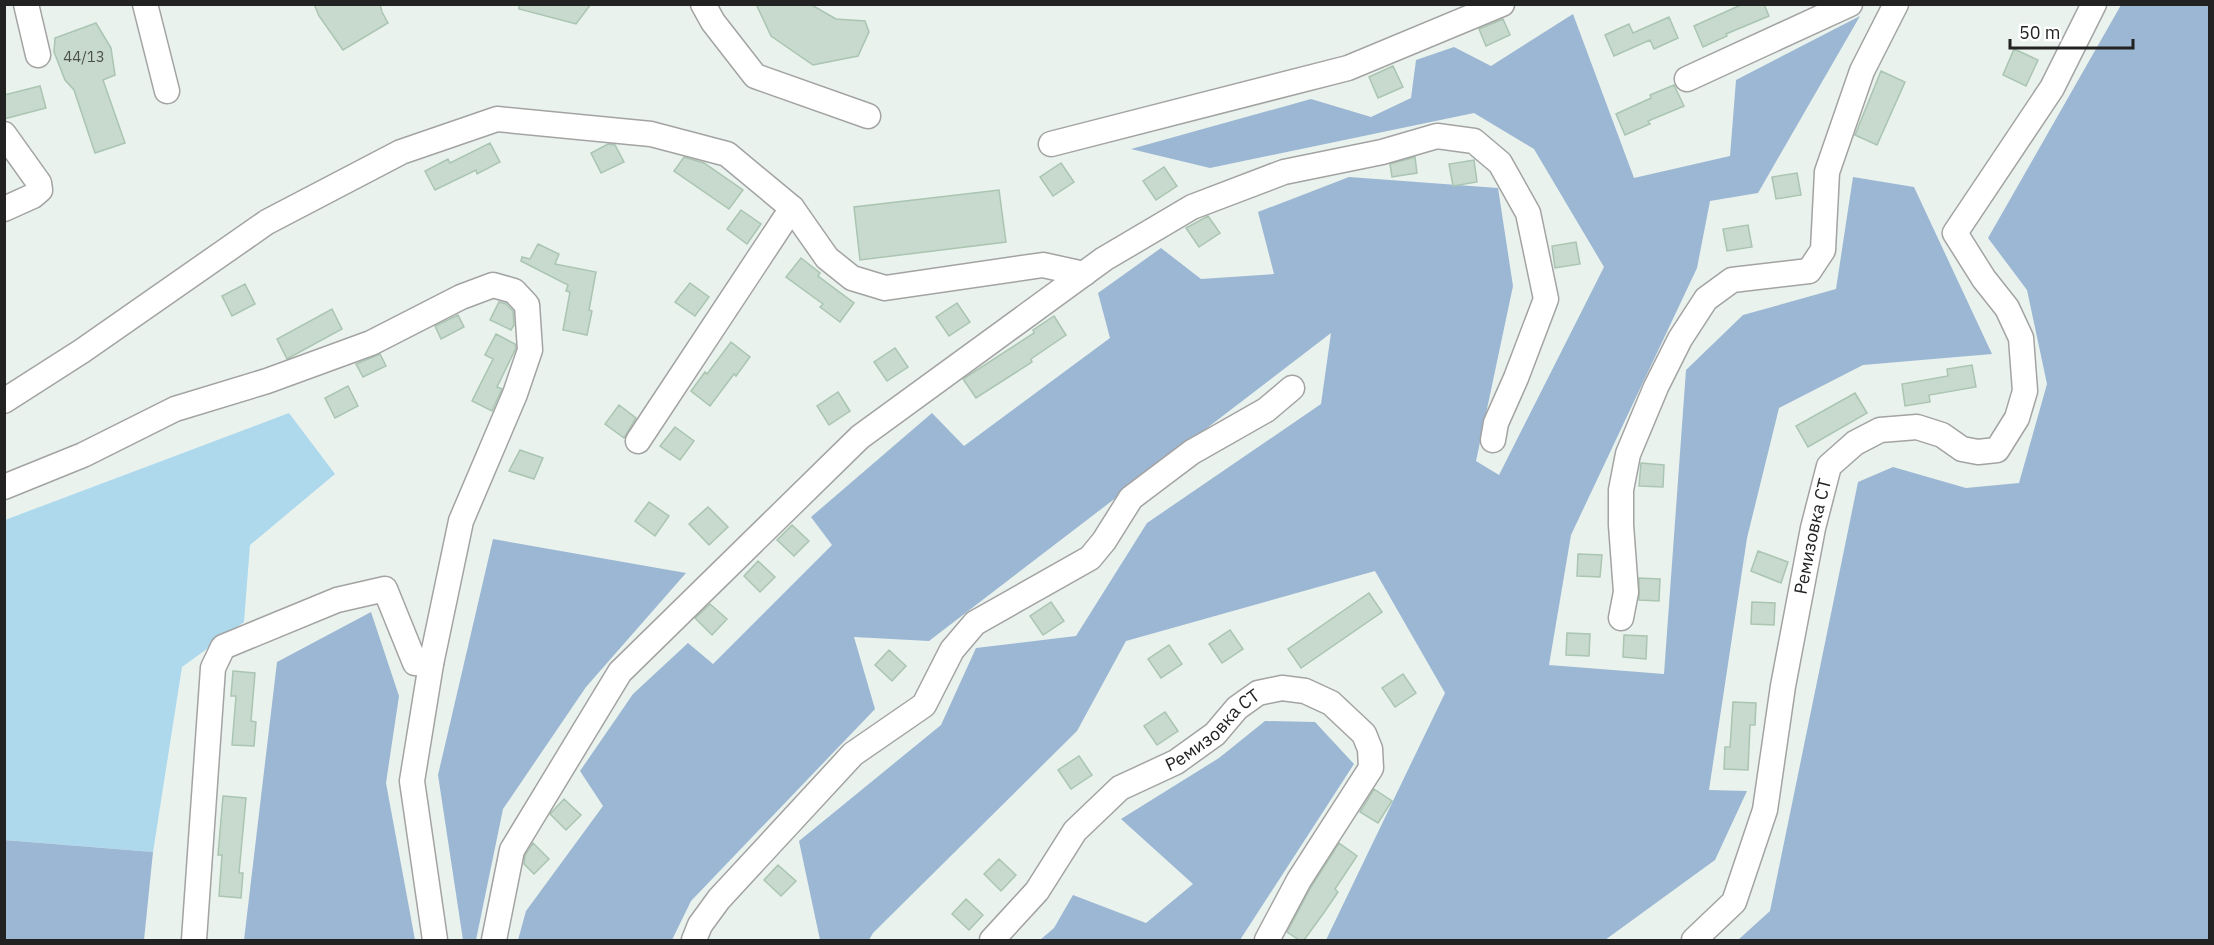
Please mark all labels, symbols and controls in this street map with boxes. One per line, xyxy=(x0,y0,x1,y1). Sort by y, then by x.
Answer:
scale bar xyxy=(2010,12,2133,50)
text: 50 m xyxy=(2019,21,2061,44)
house number: 44/13 xyxy=(63,47,105,66)
street label: Ремизовка СТ xyxy=(1789,476,1836,596)
street label: Ремизовка СТ xyxy=(1162,684,1264,776)

